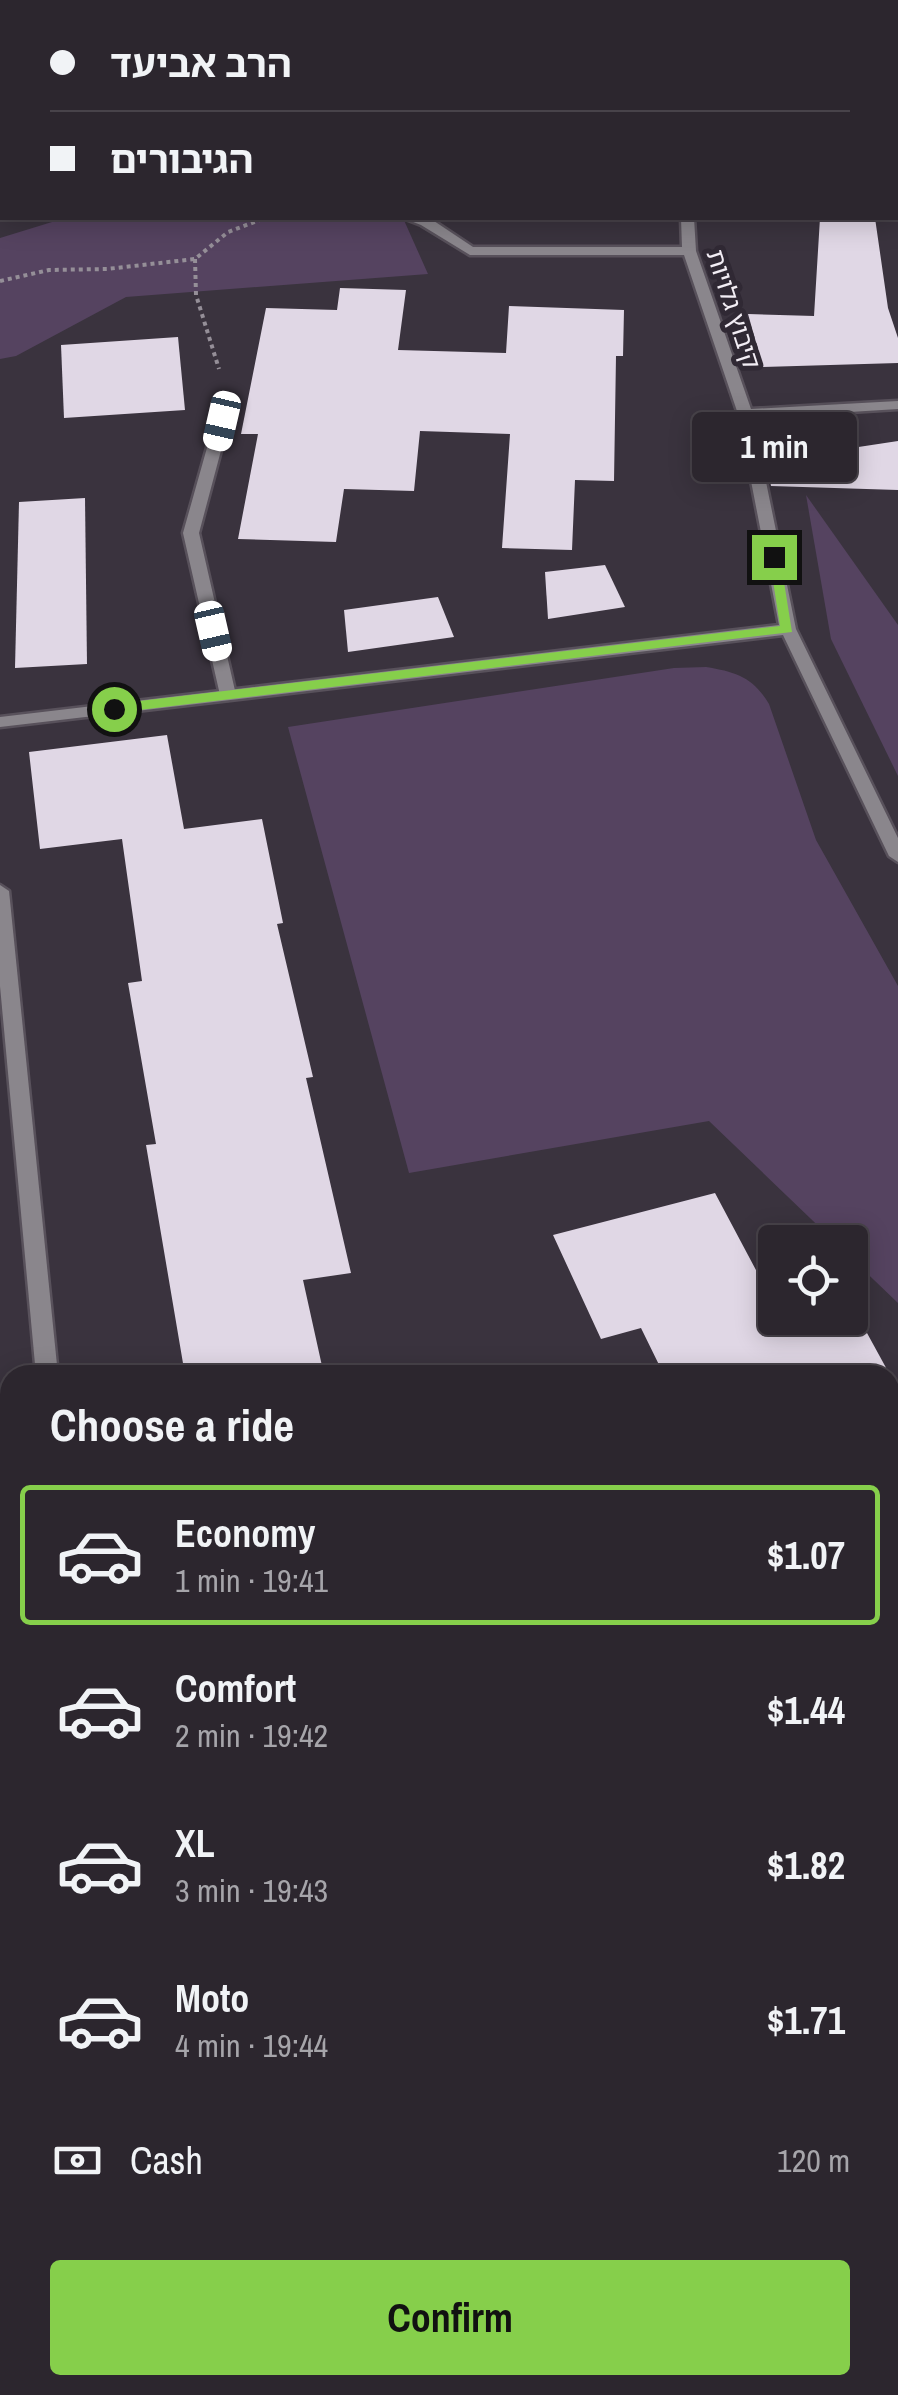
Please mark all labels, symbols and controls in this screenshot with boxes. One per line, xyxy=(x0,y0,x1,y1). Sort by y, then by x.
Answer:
text: הרב אביעד xyxy=(110,38,292,89)
text: הגיבורים xyxy=(110,134,253,185)
street label: קיבוץ גלויות xyxy=(699,245,769,373)
car xyxy=(201,388,243,454)
callout: 1 min xyxy=(692,412,856,482)
text: 1 min xyxy=(740,425,809,468)
route end xyxy=(752,535,797,580)
car xyxy=(192,598,234,664)
route start xyxy=(92,687,137,732)
map controls xyxy=(758,1225,868,1335)
button: locate xyxy=(758,1225,868,1335)
text: Choose a ride xyxy=(50,1394,294,1455)
text: Economy xyxy=(175,1508,315,1559)
icon: car xyxy=(55,1510,145,1600)
text: $1.07 xyxy=(767,1530,845,1581)
text: 1 min · 19:41 xyxy=(175,1559,328,1602)
text: Comfort xyxy=(175,1663,296,1714)
icon: car xyxy=(55,1665,145,1755)
text: $1.44 xyxy=(767,1685,845,1736)
text: 2 min · 19:42 xyxy=(175,1714,328,1757)
text: XL xyxy=(175,1818,215,1869)
icon: car xyxy=(55,1820,145,1910)
text: $1.82 xyxy=(767,1840,845,1891)
text: 3 min · 19:43 xyxy=(175,1869,328,1912)
text: Moto xyxy=(175,1973,249,2024)
icon: car xyxy=(55,1975,145,2065)
text: $1.71 xyxy=(767,1995,845,2046)
text: 4 min · 19:44 xyxy=(175,2024,328,2067)
icon: cash xyxy=(50,2133,105,2188)
text: Cash xyxy=(130,2135,203,2186)
text: 120 m xyxy=(777,2139,850,2182)
button: Confirm xyxy=(50,2260,850,2375)

